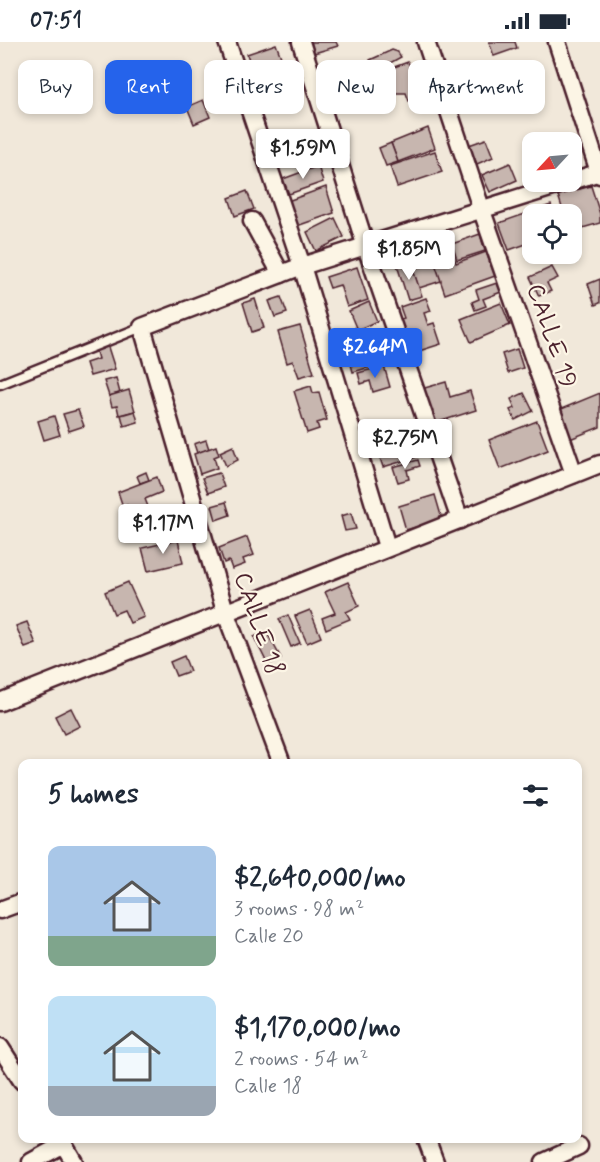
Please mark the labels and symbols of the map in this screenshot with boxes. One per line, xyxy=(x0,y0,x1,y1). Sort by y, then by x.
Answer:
pin: $1.59M xyxy=(254,129,352,180)
north arrow xyxy=(522,132,582,192)
pin: $1.85M xyxy=(360,230,458,281)
street label: CALLE 19 xyxy=(519,280,583,392)
pin: $2.64M xyxy=(326,328,424,379)
pin: $2.75M xyxy=(356,419,454,470)
pin: $1.17M xyxy=(114,504,212,555)
street label: CALLE 18 xyxy=(226,568,290,680)

